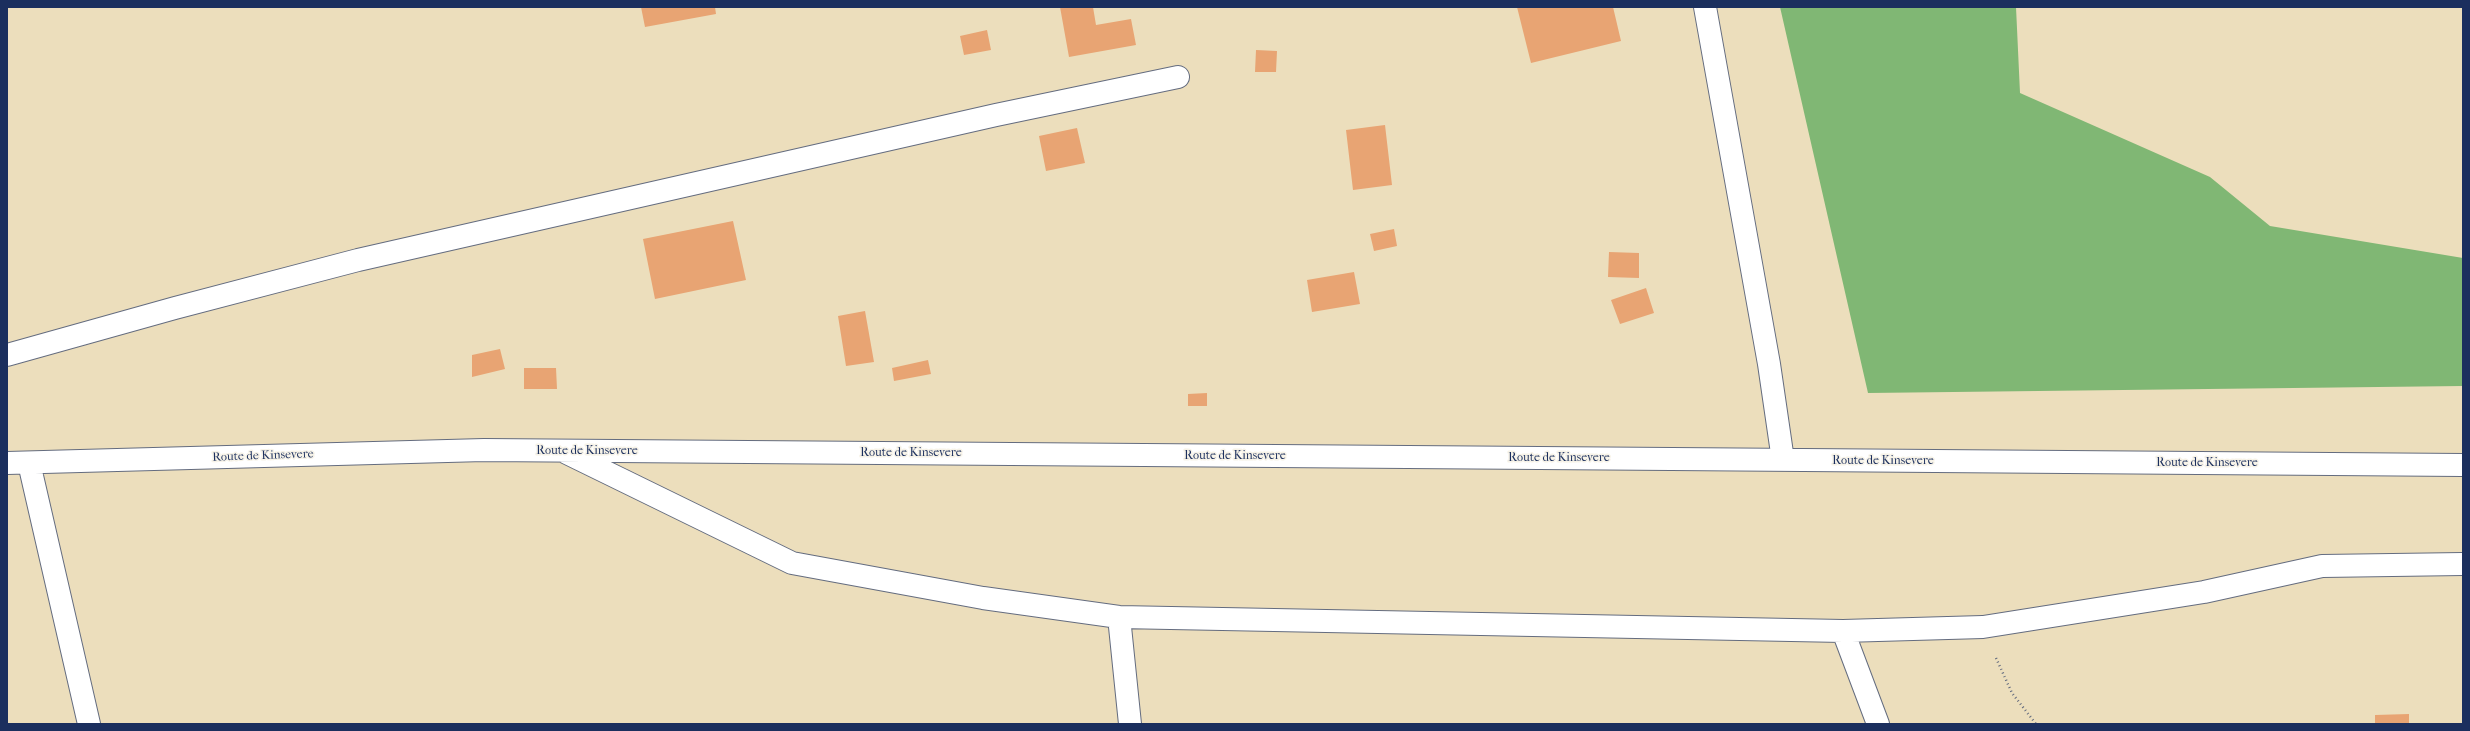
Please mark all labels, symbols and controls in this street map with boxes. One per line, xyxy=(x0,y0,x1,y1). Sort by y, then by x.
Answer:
street label: Route de Kinsevere xyxy=(536,444,638,458)
street label: Route de Kinsevere xyxy=(860,446,962,460)
street label: Route de Kinsevere xyxy=(212,447,314,465)
street label: Route de Kinsevere xyxy=(1184,449,1286,463)
street label: Route de Kinsevere xyxy=(1508,451,1610,465)
street label: Route de Kinsevere xyxy=(1832,454,1934,468)
street label: Route de Kinsevere xyxy=(2156,456,2258,470)

